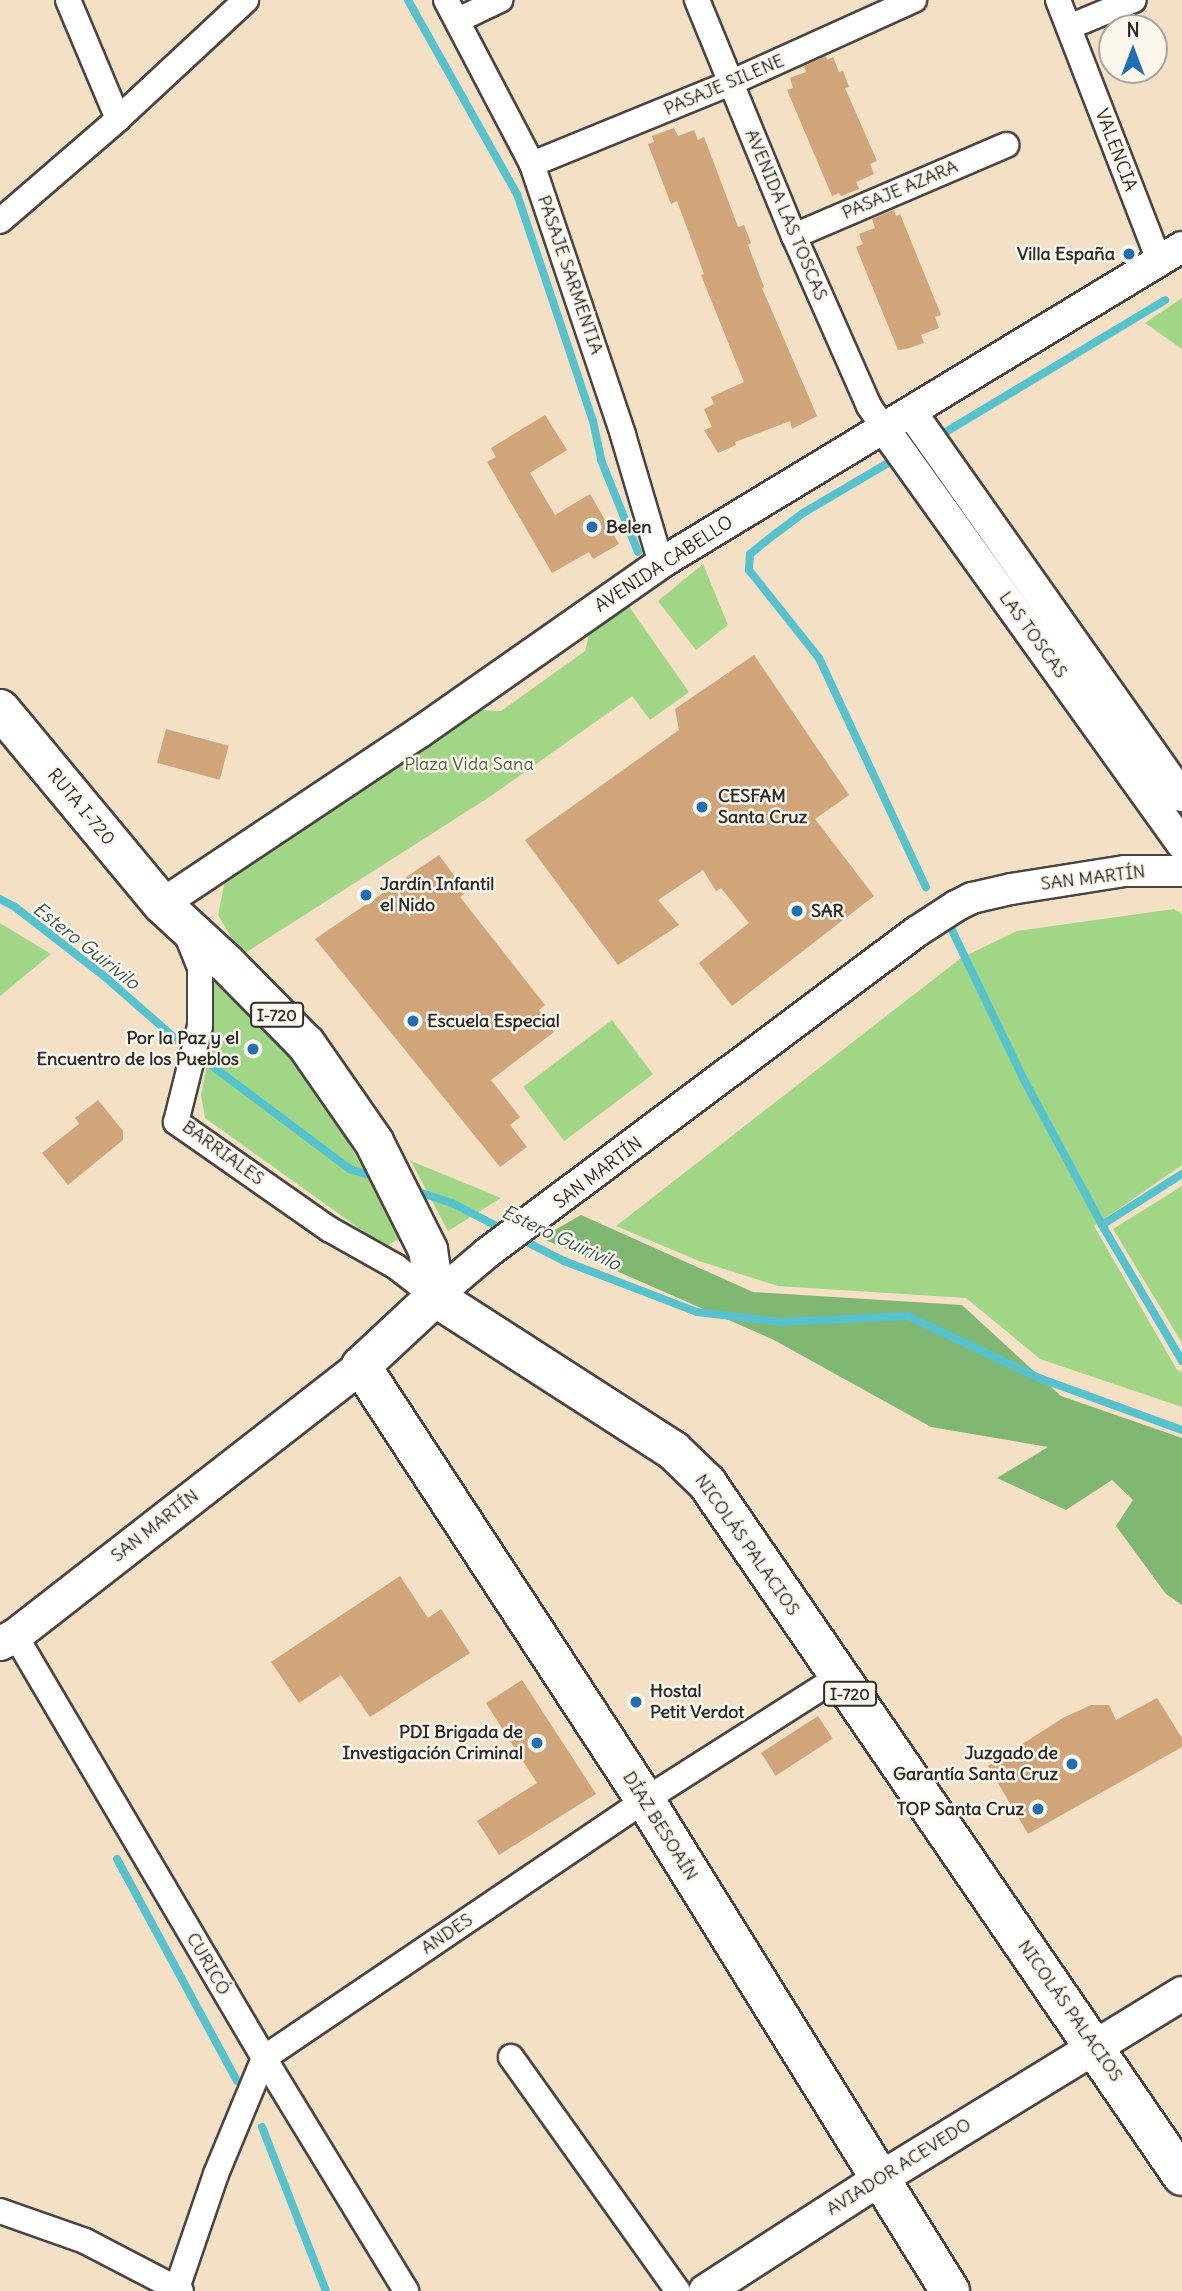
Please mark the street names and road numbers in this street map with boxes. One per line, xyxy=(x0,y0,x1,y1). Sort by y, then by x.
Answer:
street label: PASAJE SILENE xyxy=(661,50,787,120)
street label: VALENCIA xyxy=(1090,106,1142,194)
street label: AVENIDA LAS TOSCAS xyxy=(740,126,832,304)
street label: PASAJE AZARA xyxy=(839,156,961,224)
street label: PASAJE SARMENTIA xyxy=(533,193,607,357)
street label: AVENIDA CABELLO xyxy=(591,511,737,617)
street label: LAS TOSCAS xyxy=(994,587,1072,683)
street label: RUTA I-720 xyxy=(43,764,119,850)
street label: SAN MARTÍN xyxy=(1039,861,1147,895)
road number: I-720 xyxy=(249,1002,305,1028)
street label: BARRIALES xyxy=(178,1116,268,1190)
street label: SAN MARTÍN xyxy=(549,1133,647,1213)
street label: NICOLÁS PALACIOS xyxy=(690,1470,804,1620)
street label: SAN MARTÍN xyxy=(107,1485,203,1567)
road number: I-720 xyxy=(822,1682,878,1706)
street label: DÍAZ BESOAÍN xyxy=(618,1768,702,1884)
street label: ANDES xyxy=(417,1909,477,1959)
street label: CURICÓ xyxy=(182,1929,234,1999)
street label: NICOLÁS PALACIOS xyxy=(1013,1936,1127,2086)
street label: AVIADOR ACEVEDO xyxy=(823,2114,975,2220)

